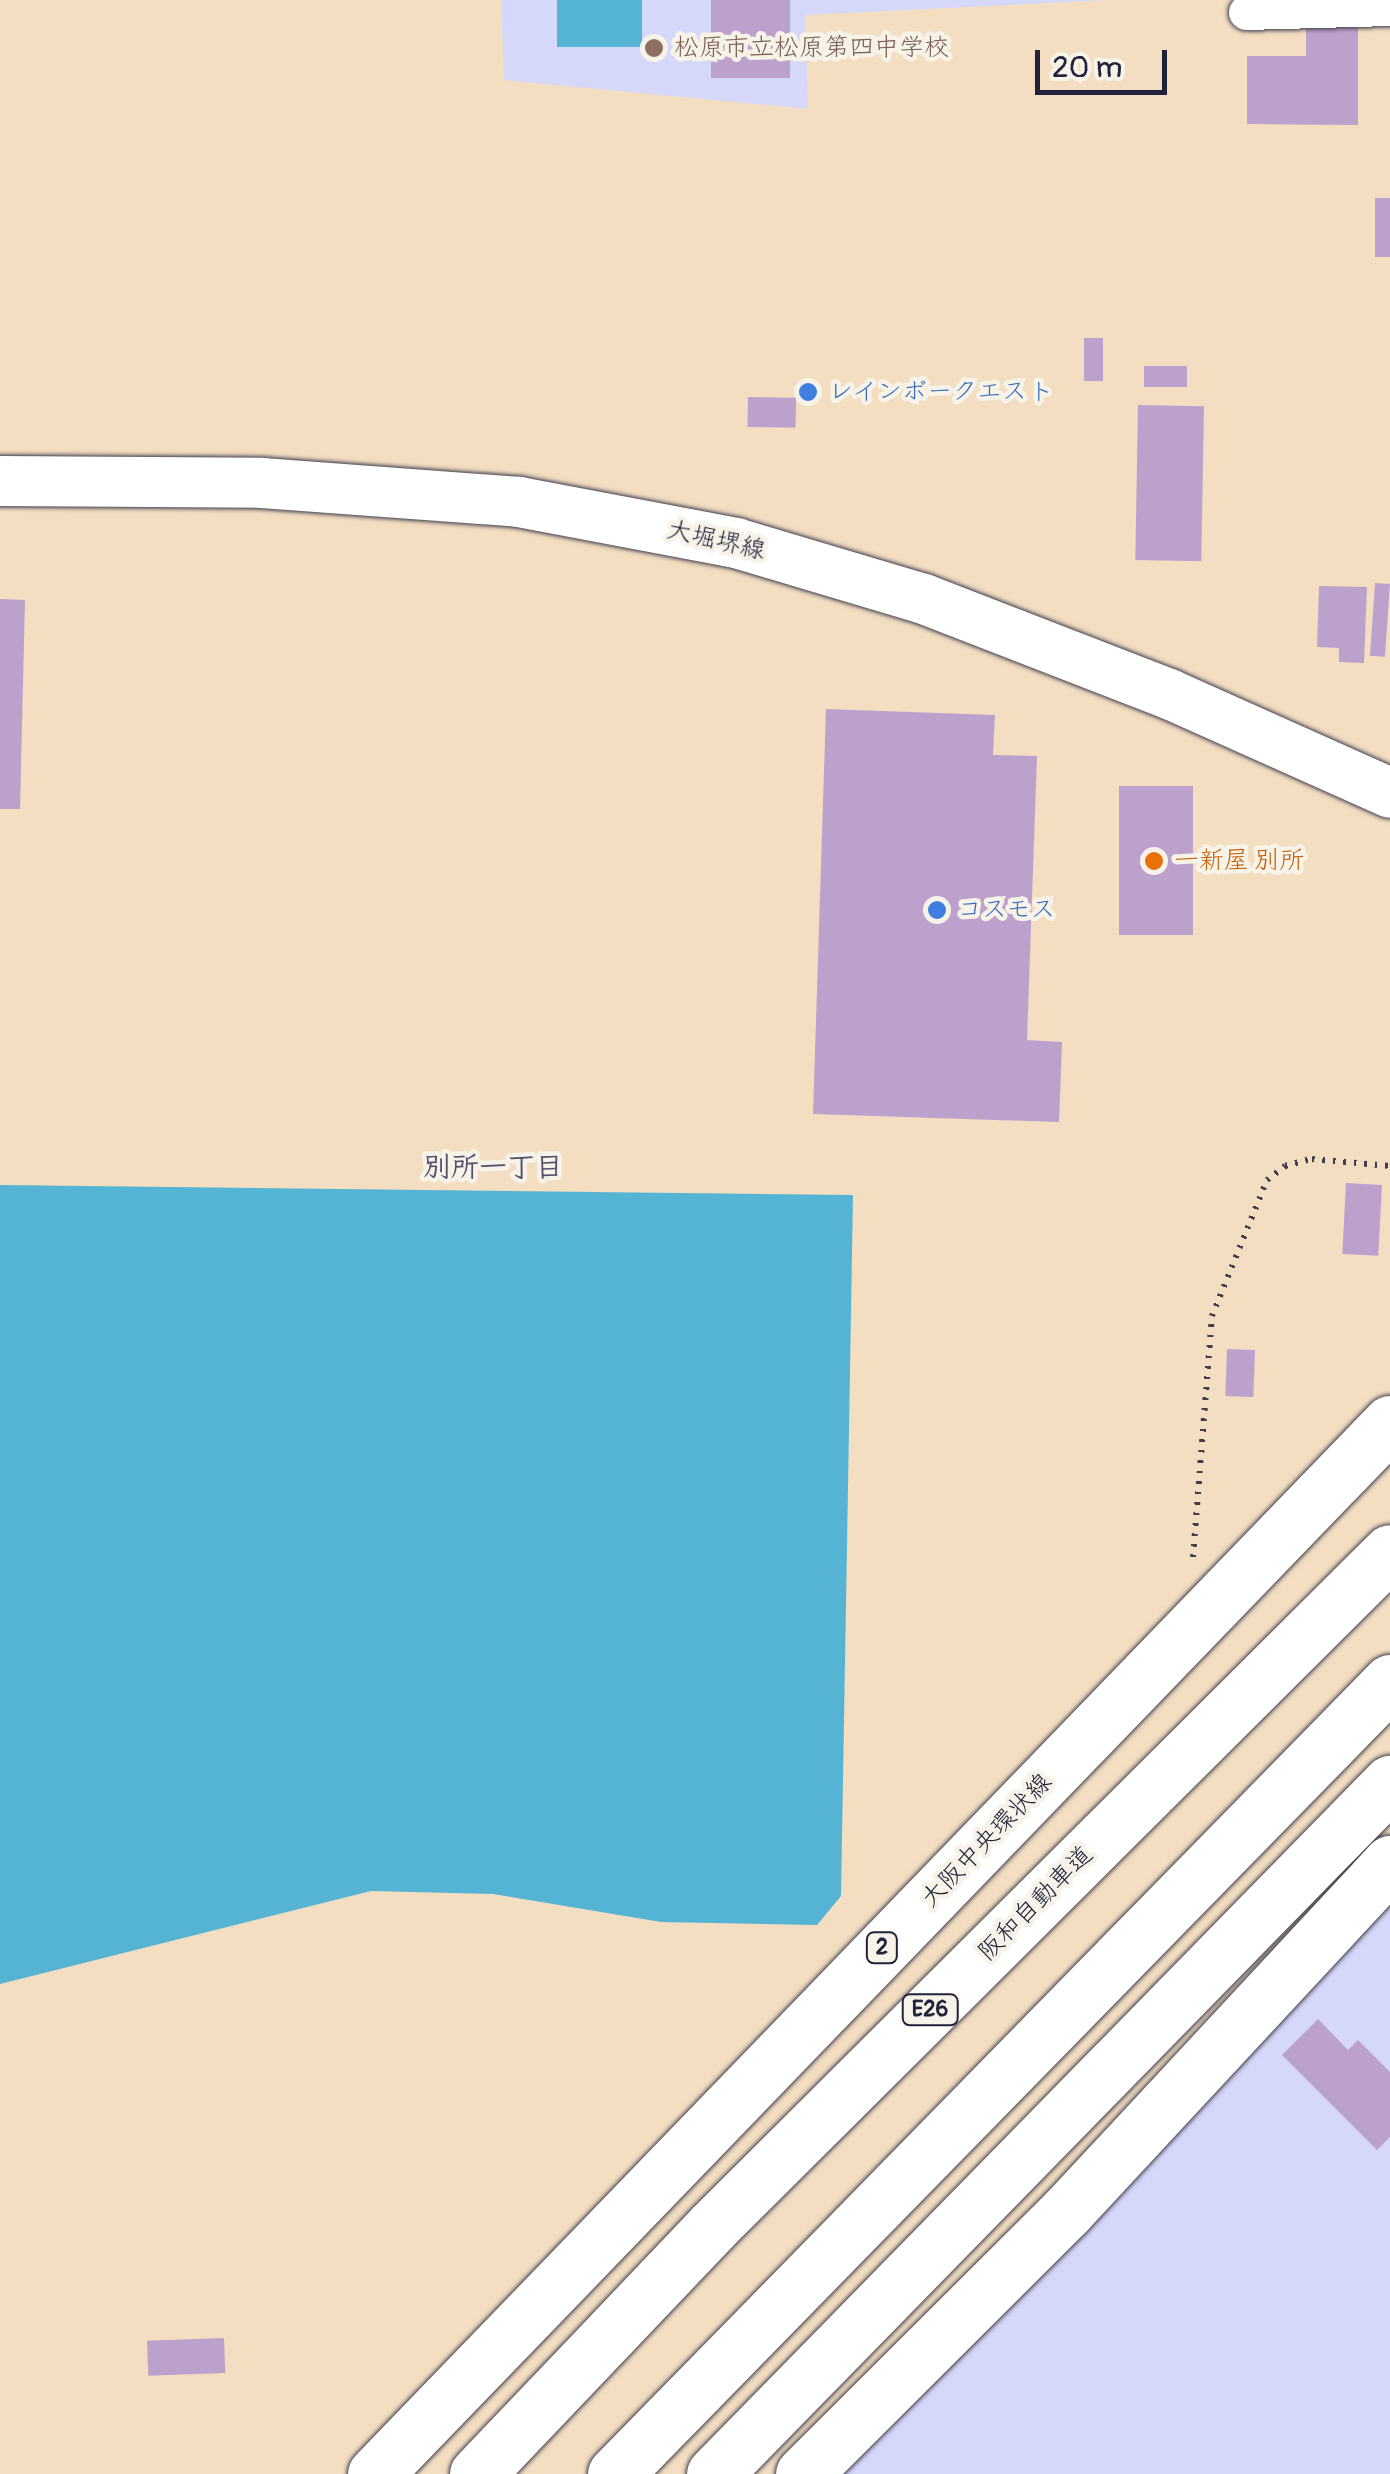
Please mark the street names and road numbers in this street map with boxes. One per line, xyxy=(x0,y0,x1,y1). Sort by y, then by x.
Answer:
street label: 大堀堺線 xyxy=(664,515,768,567)
street label: 大阪中央環状線 xyxy=(915,1768,1059,1914)
street label: 阪和自動車道 xyxy=(972,1840,1100,1968)
road number: 2 xyxy=(864,1931,900,1965)
road number: E26 xyxy=(900,1993,960,2027)

